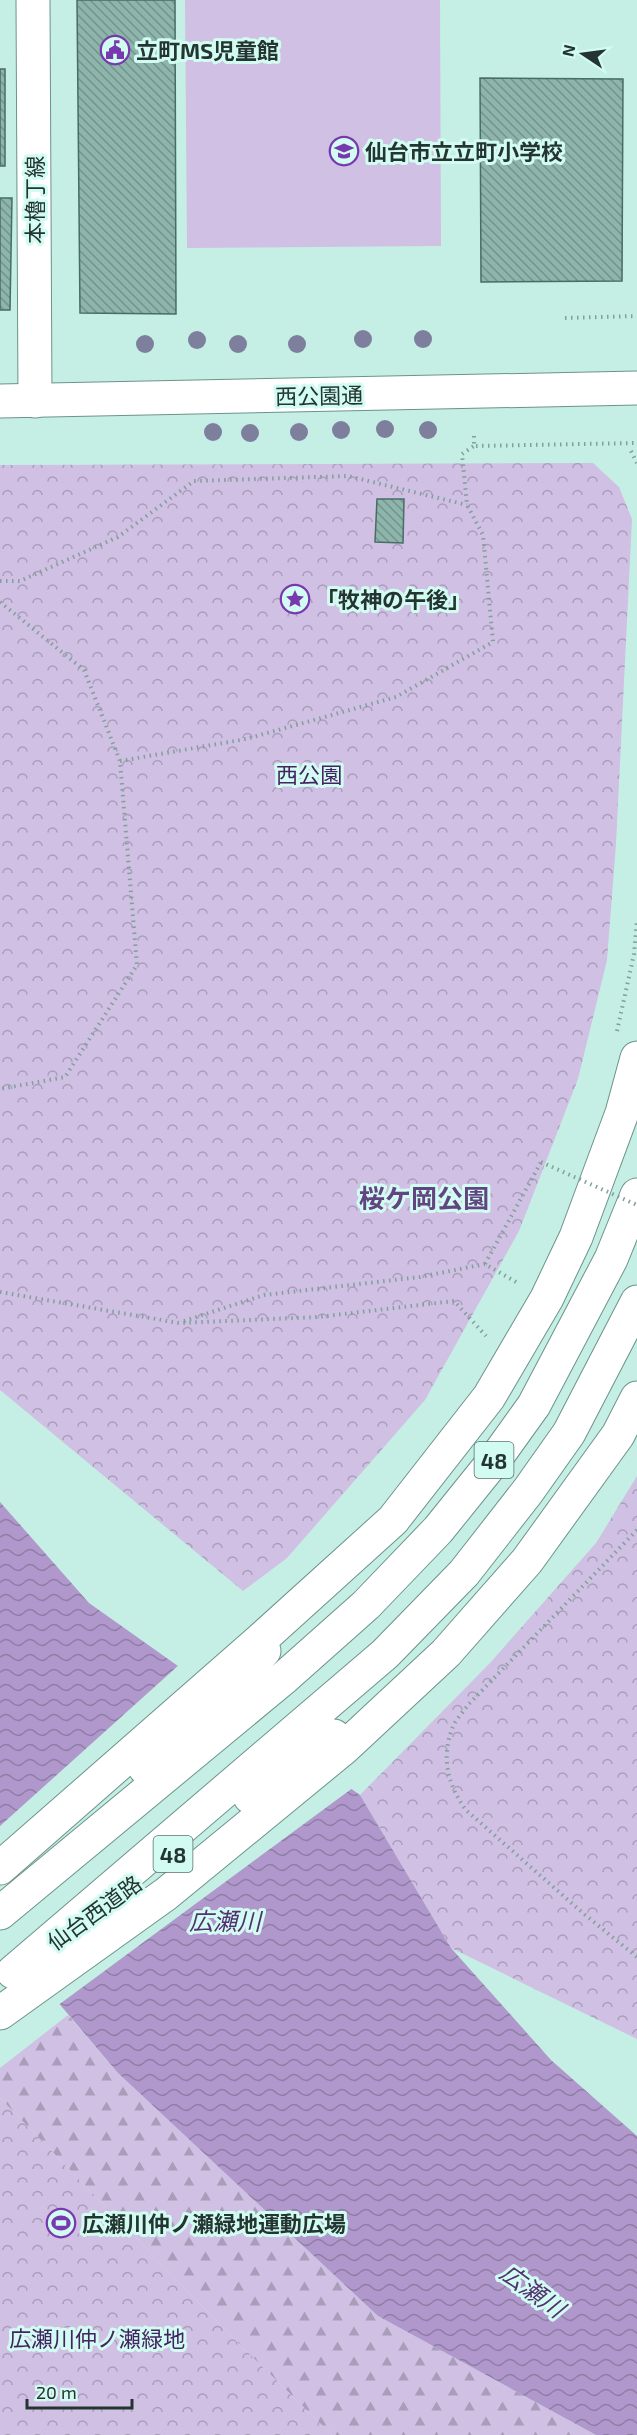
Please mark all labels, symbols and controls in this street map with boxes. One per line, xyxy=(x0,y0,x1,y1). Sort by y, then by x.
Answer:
north arrow xyxy=(553,24,613,84)
public building icon: 立町MS児童館 xyxy=(99,34,131,66)
place label: 立町MS児童館 xyxy=(136,37,279,63)
text: N xyxy=(557,43,578,58)
school or university icon: 仙台市立立町小学校 xyxy=(328,135,360,167)
place label: 仙台市立立町小学校 xyxy=(365,138,563,164)
street label: 本櫓丁線 xyxy=(21,156,47,244)
street label: 西公園通 xyxy=(275,381,363,409)
place icon: 「牧神の午後」 xyxy=(279,583,311,615)
place label: 「牧神の午後」 xyxy=(316,586,470,612)
park label: 西公園 xyxy=(276,761,342,787)
district label: 桜ケ岡公園 xyxy=(359,1182,489,1213)
road number: 48 xyxy=(474,1442,514,1478)
road number: 48 xyxy=(154,1836,192,1872)
street label: 仙台西道路 xyxy=(42,1869,146,1955)
water label: 広瀬川 xyxy=(189,1906,264,1935)
sports icon: 広瀬川仲ノ瀬緑地運動広場 xyxy=(45,2207,77,2239)
place label: 広瀬川仲ノ瀬緑地運動広場 xyxy=(82,2210,346,2236)
water label: 広瀬川 xyxy=(495,2257,573,2325)
park label: 広瀬川仲ノ瀬緑地 xyxy=(9,2325,185,2351)
scale bar xyxy=(27,2372,132,2410)
text: 20 m xyxy=(36,2381,77,2403)

